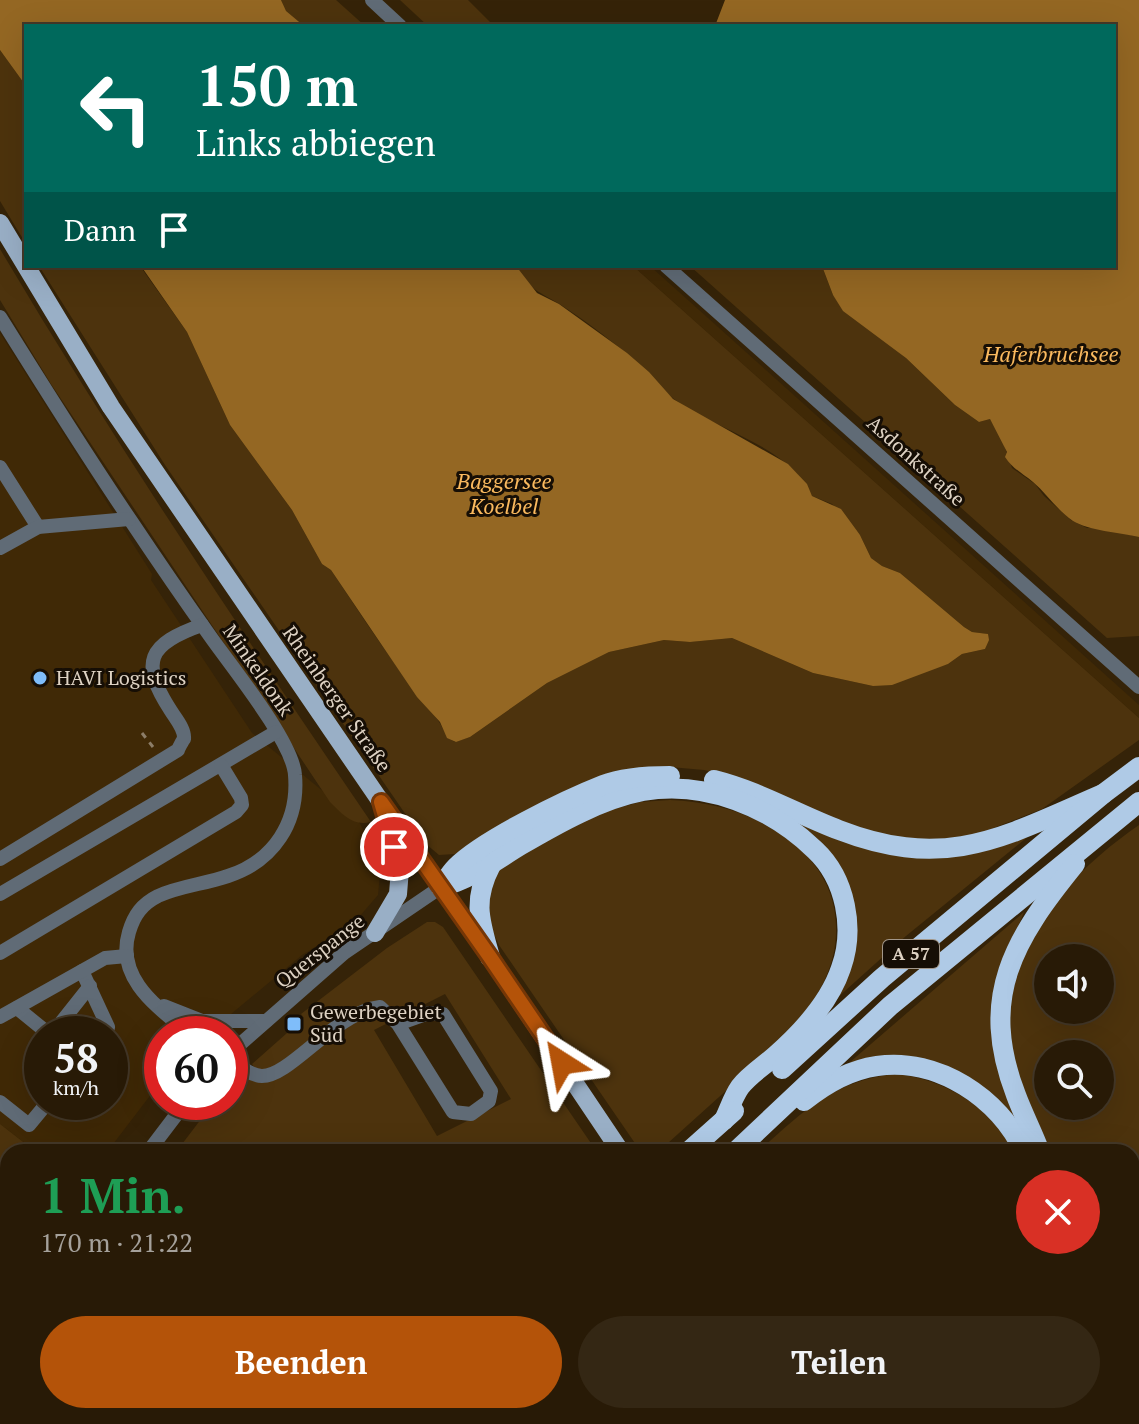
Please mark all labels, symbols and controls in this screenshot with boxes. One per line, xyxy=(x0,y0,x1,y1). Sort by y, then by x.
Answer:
text: 150 m xyxy=(196,48,358,122)
icon: left xyxy=(64,56,168,160)
text: Links abbiegen xyxy=(196,119,436,166)
icon: arrive xyxy=(152,208,196,252)
text: Dann xyxy=(64,210,136,250)
water label: Haferbruchsee xyxy=(982,339,1119,368)
street label: Asdonkstraße xyxy=(861,409,971,512)
water label: Baggersee Koelbel xyxy=(456,466,551,520)
street label: Minkeldonk xyxy=(217,619,300,721)
street label: Rheinberger Straße xyxy=(277,620,398,777)
place label: HAVI Logistics xyxy=(56,664,186,691)
marker: HAVI Logistics xyxy=(31,669,49,687)
pin xyxy=(360,813,428,881)
icon: arrive xyxy=(372,825,416,869)
street label: Querspange xyxy=(269,907,370,994)
road number: A 57 xyxy=(883,940,939,968)
map controls xyxy=(1034,944,1114,1120)
button: sound xyxy=(1034,944,1114,1024)
place label: Gewerbegebiet Süd xyxy=(310,998,442,1048)
marker: Gewerbegebiet Süd xyxy=(285,1015,303,1033)
speed limit sign: 60 xyxy=(144,1016,248,1120)
position arrow xyxy=(520,1021,604,1105)
text: 58 xyxy=(53,1031,99,1084)
button: search xyxy=(1034,1040,1114,1120)
text: km/h xyxy=(53,1074,99,1101)
text: 1 Min. xyxy=(40,1163,186,1227)
button: close xyxy=(1016,1170,1100,1254)
text: 170 m · 21:22 xyxy=(40,1225,193,1259)
button: Beenden xyxy=(40,1316,562,1408)
button: Teilen xyxy=(578,1316,1100,1408)

